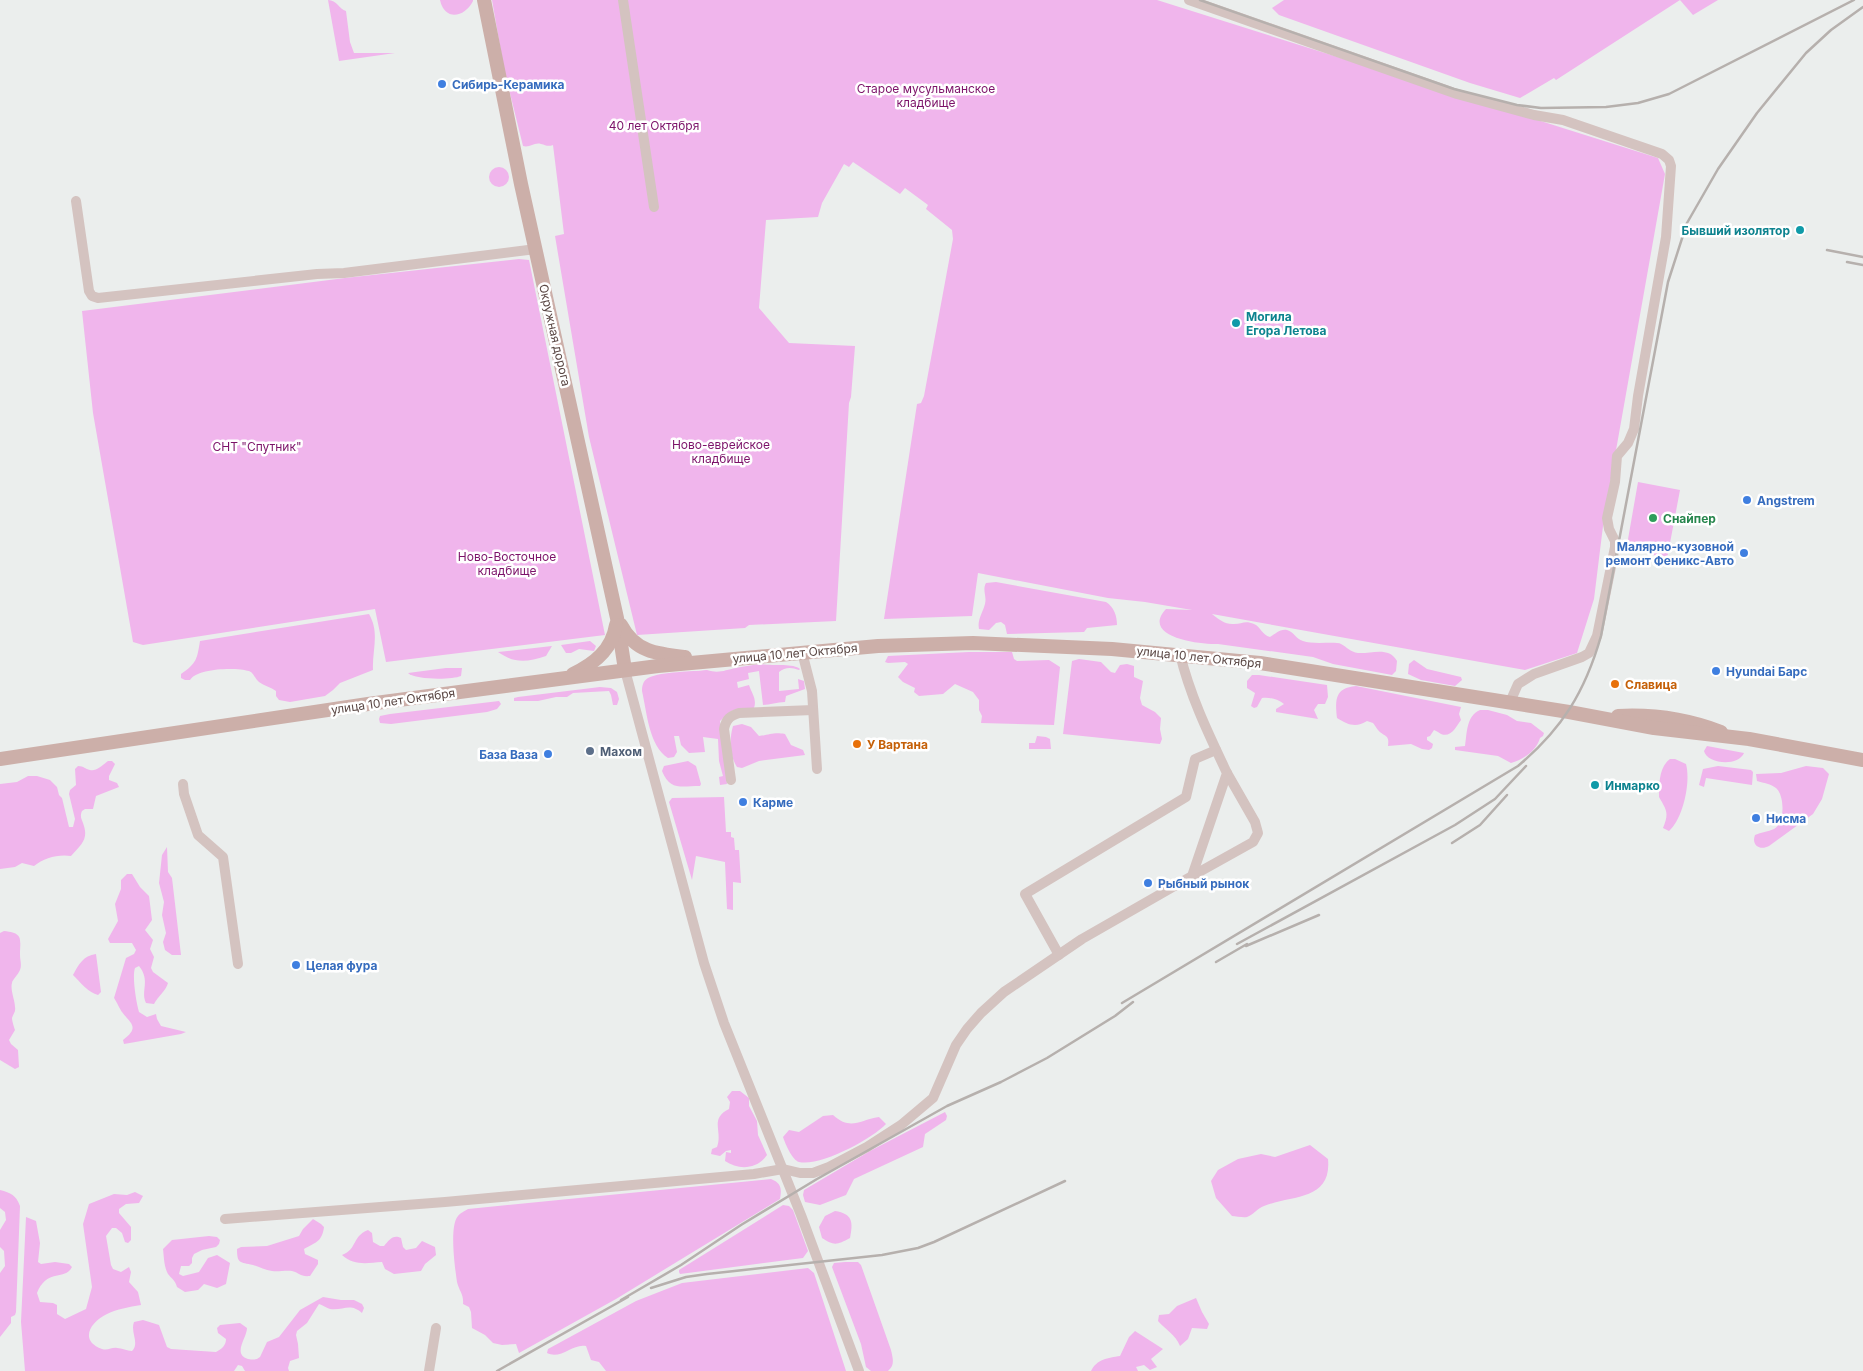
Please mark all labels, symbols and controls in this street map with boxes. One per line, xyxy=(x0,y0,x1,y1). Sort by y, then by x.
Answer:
place label: Сибирь-Керамика xyxy=(452,77,565,92)
marker: Сибирь-Керамика xyxy=(436,78,448,90)
park label: Старое мусульманское кладбище xyxy=(857,81,995,110)
park label: 40 лет Октября xyxy=(609,118,699,133)
place label: Бывший изолятор xyxy=(1682,223,1790,238)
marker: Бывший изолятор xyxy=(1794,224,1806,236)
street label: Окружная дорога xyxy=(536,282,574,388)
place label: Могила Егора Летова xyxy=(1246,309,1327,338)
marker: Могила Егора Летова xyxy=(1230,317,1242,329)
park label: Ново-еврейское кладбище xyxy=(672,437,770,466)
park label: СНТ "Спутник" xyxy=(212,439,302,454)
place label: Angstrem xyxy=(1757,493,1815,508)
marker: Angstrem xyxy=(1741,494,1753,506)
place label: Снайпер xyxy=(1663,511,1716,526)
marker: Снайпер xyxy=(1647,512,1659,524)
place label: Малярно-кузовной ремонт Феникс-Авто xyxy=(1606,539,1734,568)
marker: Малярно-кузовной ремонт Феникс-Авто xyxy=(1738,547,1750,559)
park label: Ново-Восточное кладбище xyxy=(458,549,556,578)
street label: улица 10 лет Октября xyxy=(732,640,858,666)
street label: улица 10 лет Октября xyxy=(1136,643,1262,671)
place label: Hyundai Барс xyxy=(1726,664,1807,679)
marker: Hyundai Барс xyxy=(1710,665,1722,677)
place label: Славица xyxy=(1625,677,1677,692)
marker: Славица xyxy=(1609,678,1621,690)
street label: улица 10 лет Октября xyxy=(330,685,456,717)
place label: У Вартана xyxy=(867,737,928,752)
marker: У Вартана xyxy=(851,738,863,750)
place label: Махом xyxy=(600,744,642,759)
marker: Махом xyxy=(584,745,596,757)
place label: База Ваза xyxy=(479,747,538,762)
marker: База Ваза xyxy=(542,748,554,760)
place label: Инмарко xyxy=(1605,778,1660,793)
marker: Инмарко xyxy=(1589,779,1601,791)
place label: Карме xyxy=(753,795,793,810)
marker: Карме xyxy=(737,796,749,808)
place label: Нисма xyxy=(1766,811,1806,826)
marker: Нисма xyxy=(1750,812,1762,824)
place label: Рыбный рынок xyxy=(1158,876,1249,891)
marker: Рыбный рынок xyxy=(1142,877,1154,889)
place label: Целая фура xyxy=(306,958,377,973)
marker: Целая фура xyxy=(290,959,302,971)

